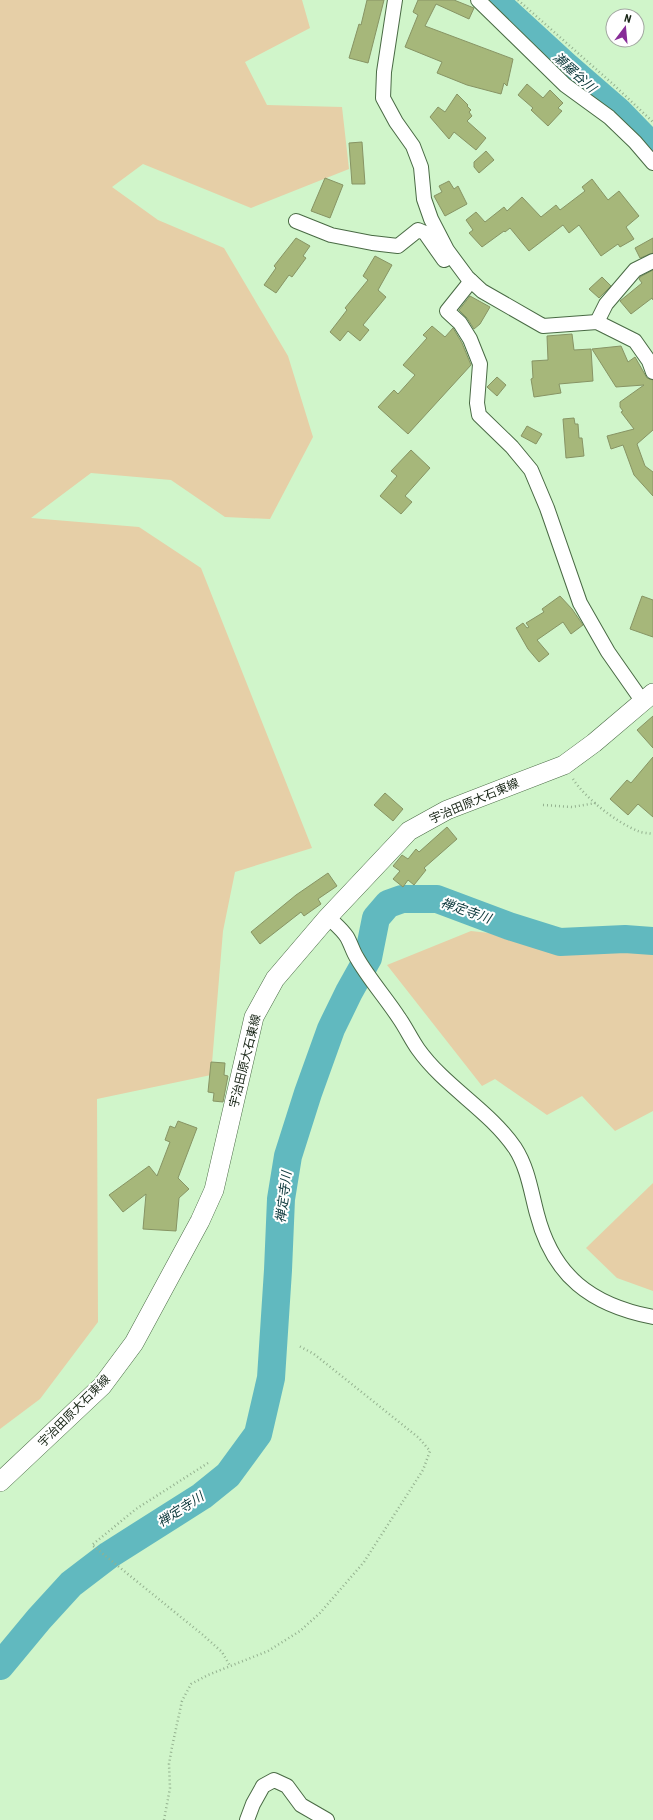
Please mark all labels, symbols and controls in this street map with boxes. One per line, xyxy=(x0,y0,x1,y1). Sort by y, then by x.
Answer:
north arrow xyxy=(605,8,645,48)
text: N xyxy=(623,12,633,26)
water label: 瀬羅谷川 xyxy=(550,49,600,97)
street label: 宇治田原大石東線 xyxy=(427,776,521,826)
water label: 禅定寺川 xyxy=(439,895,495,927)
street label: 宇治田原大石東線 xyxy=(227,1013,263,1109)
water label: 禅定寺川 xyxy=(273,1168,294,1224)
street label: 宇治田原大石東線 xyxy=(35,1372,113,1450)
water label: 禅定寺川 xyxy=(154,1488,208,1530)

